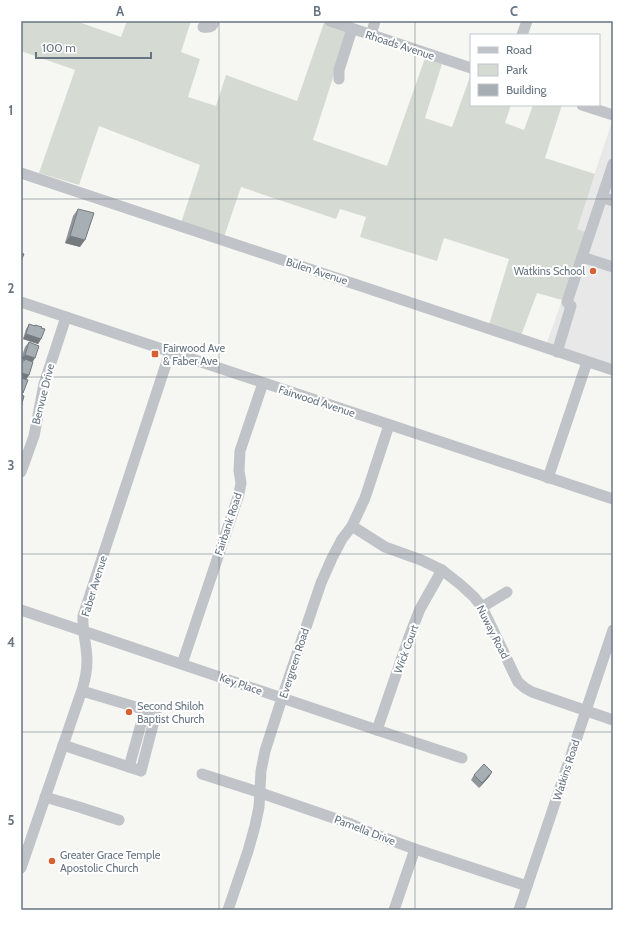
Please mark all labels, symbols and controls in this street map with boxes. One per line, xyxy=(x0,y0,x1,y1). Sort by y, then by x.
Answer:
text: A xyxy=(116,3,125,19)
text: B xyxy=(313,3,321,19)
text: C xyxy=(510,3,518,19)
street label: Rhoads Avenue xyxy=(364,27,437,63)
scale bar xyxy=(36,34,151,60)
legend xyxy=(470,34,600,106)
text: 100 m xyxy=(42,40,76,55)
text: Road xyxy=(506,42,532,57)
text: Park xyxy=(506,62,528,77)
text: Building xyxy=(506,82,548,97)
text: 1 xyxy=(9,102,13,118)
street label: Bulen Avenue xyxy=(284,254,350,288)
place label: Watkins School xyxy=(514,264,585,278)
marker: Watkins School xyxy=(588,266,598,276)
text: 2 xyxy=(8,280,15,296)
place label: Fairwood Ave & Faber Ave xyxy=(163,341,226,368)
marker: Fairwood Ave & Faber Ave xyxy=(150,349,160,359)
street label: Benvue Drive xyxy=(29,362,57,426)
street label: Fairwood Avenue xyxy=(277,382,357,420)
text: 3 xyxy=(7,457,15,473)
street label: Fairbank Road xyxy=(211,491,245,557)
street label: Faber Avenue xyxy=(78,553,110,618)
street label: Nuway Road xyxy=(474,603,512,661)
street label: Wick Court xyxy=(391,623,421,675)
street label: Evergreen Road xyxy=(276,626,312,700)
text: 4 xyxy=(7,634,15,650)
street label: Key Place xyxy=(218,670,264,698)
place label: Second Shiloh Baptist Church xyxy=(137,699,205,726)
marker: Second Shiloh Baptist Church xyxy=(124,707,134,717)
street label: Watkins Road xyxy=(550,738,582,802)
text: 5 xyxy=(8,812,15,828)
street label: Pamella Drive xyxy=(332,812,398,848)
place label: Greater Grace Temple Apostolic Church xyxy=(60,848,161,875)
marker: Greater Grace Temple Apostolic Church xyxy=(47,856,57,866)

